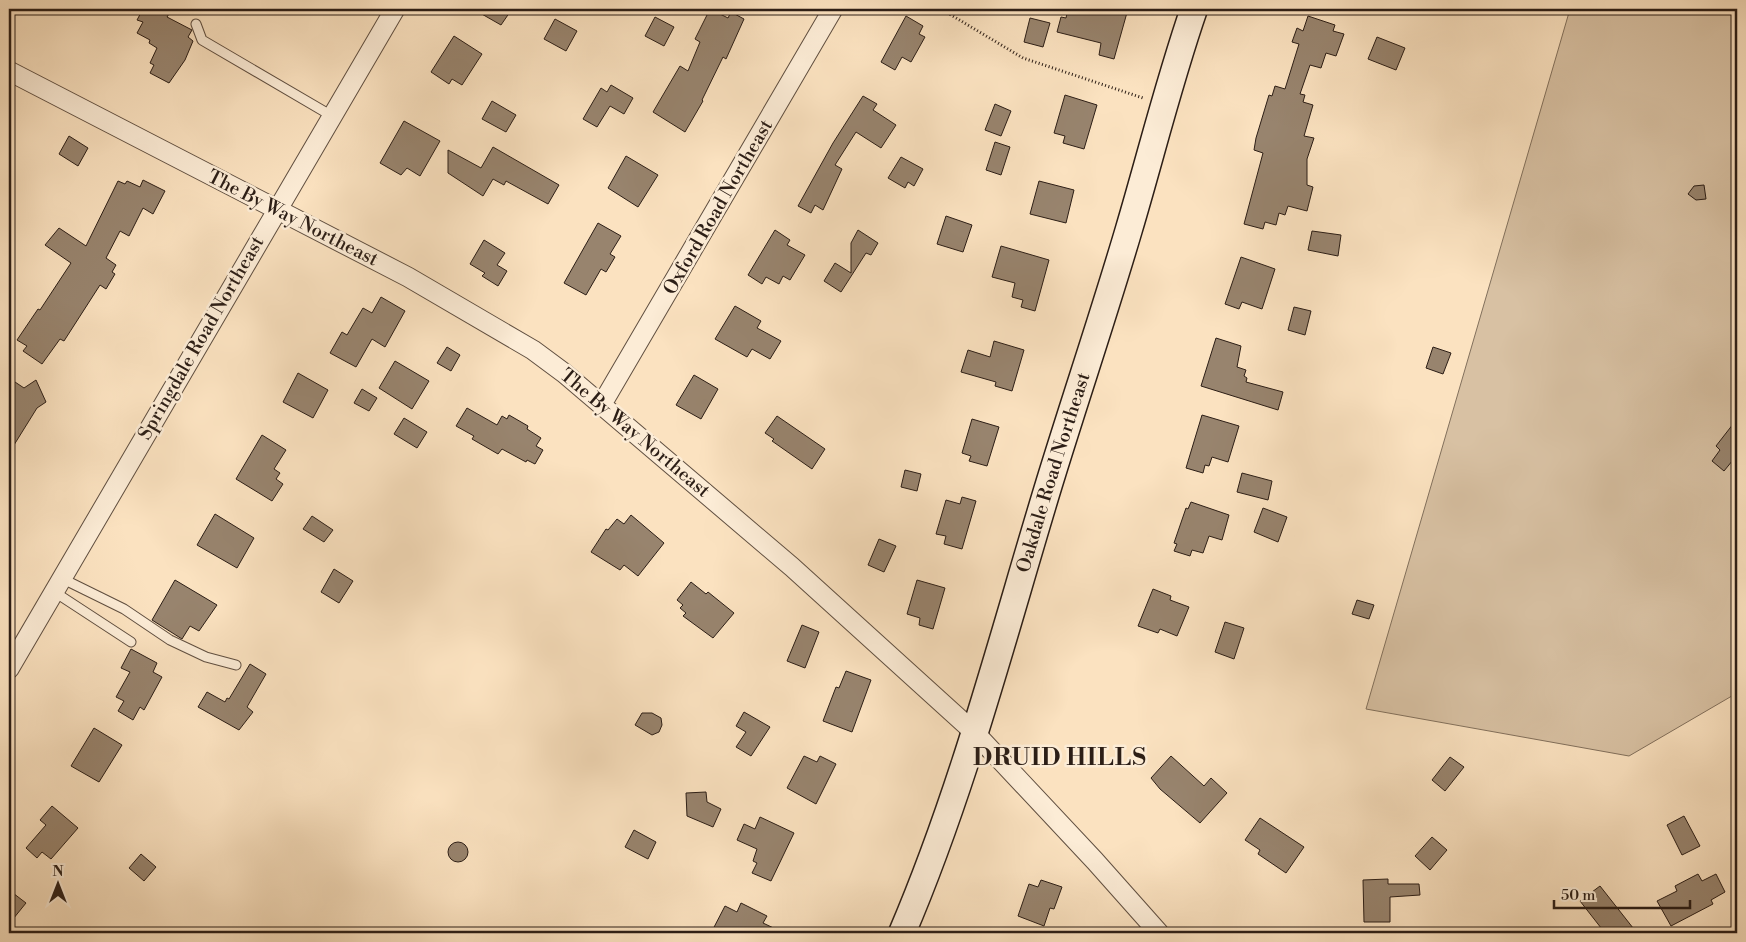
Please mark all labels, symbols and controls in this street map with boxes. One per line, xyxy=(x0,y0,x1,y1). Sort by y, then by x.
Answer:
street label: Oxford Road Northeast xyxy=(658,115,778,299)
street label: The By Way Northeast xyxy=(204,165,383,272)
street label: Springdale Road Northeast xyxy=(133,232,269,444)
street label: The By Way Northeast xyxy=(555,363,715,503)
street label: Oakdale Road Northeast xyxy=(1011,369,1096,575)
district label: DRUID HILLS xyxy=(973,743,1147,773)
north arrow xyxy=(32,860,82,910)
text: N xyxy=(52,863,64,881)
scale bar xyxy=(1554,877,1690,909)
text: 50 m xyxy=(1561,886,1595,905)

